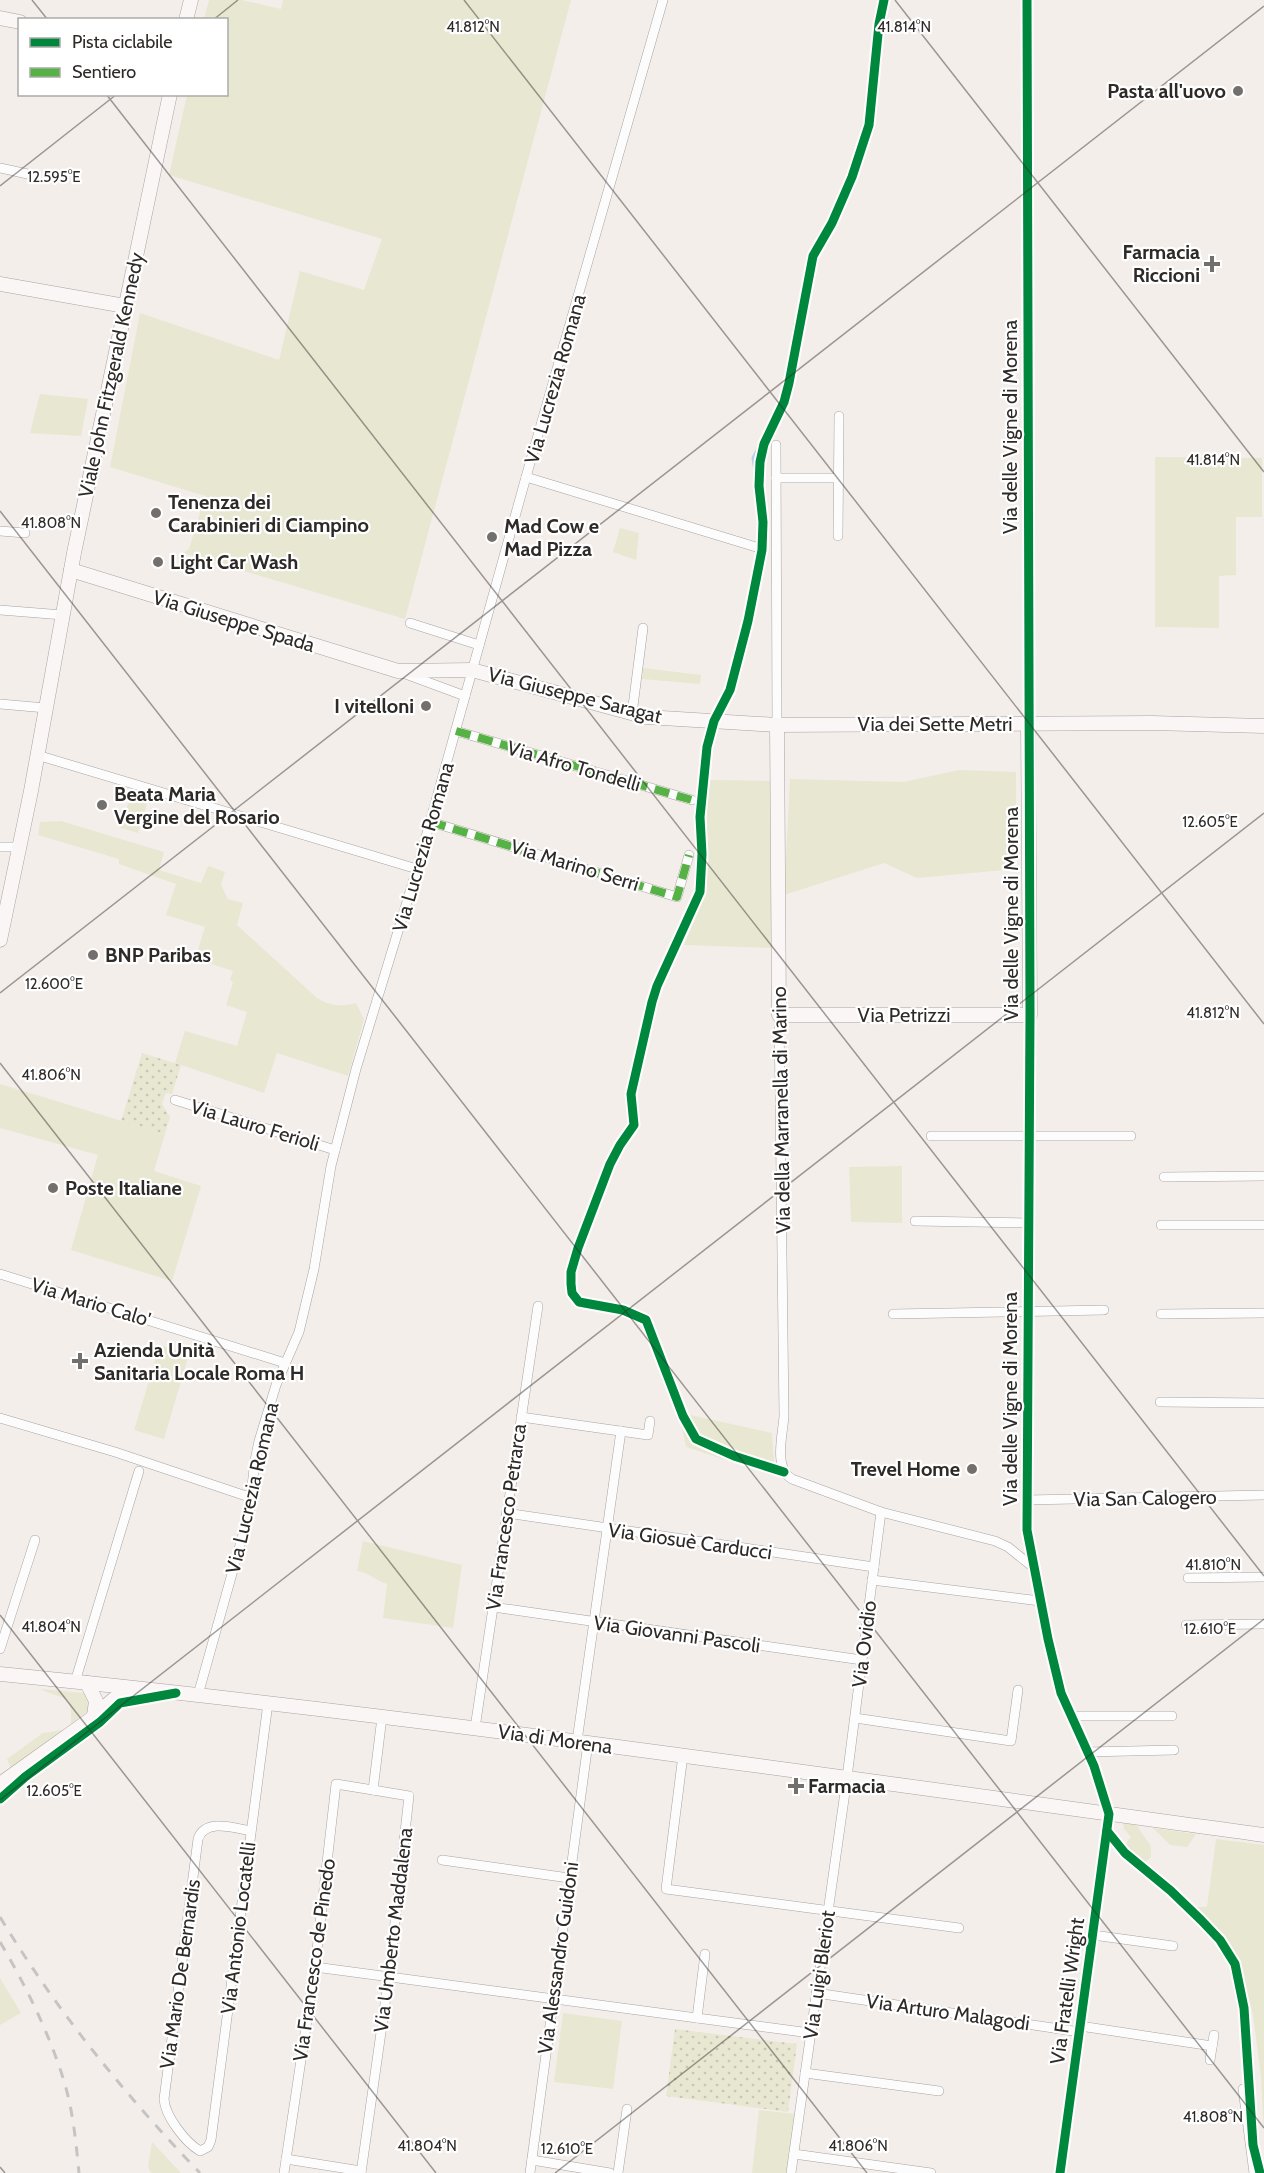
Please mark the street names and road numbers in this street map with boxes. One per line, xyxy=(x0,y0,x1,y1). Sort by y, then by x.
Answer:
street label: Viale John Fitzgerald Kennedy xyxy=(73,250,149,500)
street label: Via Lucrezia Romana xyxy=(519,291,591,467)
street label: Via delle Vigne di Morena xyxy=(998,320,1022,534)
street label: Via Giuseppe Spada xyxy=(150,585,318,657)
street label: Via Giuseppe Saragat xyxy=(486,662,665,728)
street label: Via dei Sette Metri xyxy=(857,712,1013,736)
street label: Via Afro Tondelli xyxy=(504,735,644,797)
street label: Via Lucrezia Romana xyxy=(387,759,459,935)
street label: Via delle Vigne di Morena xyxy=(999,807,1023,1021)
street label: Via Marino Serri xyxy=(508,834,642,896)
street label: Via della Marranella di Marino xyxy=(767,986,795,1234)
street label: Via Petrizzi xyxy=(857,1003,951,1027)
street label: Via Lauro Ferioli xyxy=(188,1094,322,1156)
street label: Via Mario Calo' xyxy=(28,1272,154,1332)
street label: Via delle Vigne di Morena xyxy=(998,1292,1022,1506)
street label: Via Lucrezia Romana xyxy=(221,1399,284,1576)
street label: Via Francesco Petrarca xyxy=(481,1422,531,1612)
street label: Via San Calogero xyxy=(1073,1485,1217,1511)
street label: Via Giosuè Carducci xyxy=(606,1518,774,1564)
street label: Via Ovidio xyxy=(847,1599,881,1689)
street label: Via Giovanni Pascoli xyxy=(592,1610,762,1658)
street label: Via di Morena xyxy=(496,1719,614,1759)
street label: Via Umberto Maddalena xyxy=(369,1826,418,2034)
street label: Via Antonio Locatelli xyxy=(216,1841,260,2015)
street label: Via Francesco de Pinedo xyxy=(288,1857,340,2063)
street label: Via Alessandro Guidoni xyxy=(533,1860,583,2056)
street label: Via Mario De Bernardis xyxy=(155,1878,205,2070)
street label: Via Luigi Bleriot xyxy=(798,1909,840,2041)
street label: Via Fratelli Wright xyxy=(1045,1916,1089,2066)
street label: Via Arturo Malagodi xyxy=(865,1989,1031,2035)

